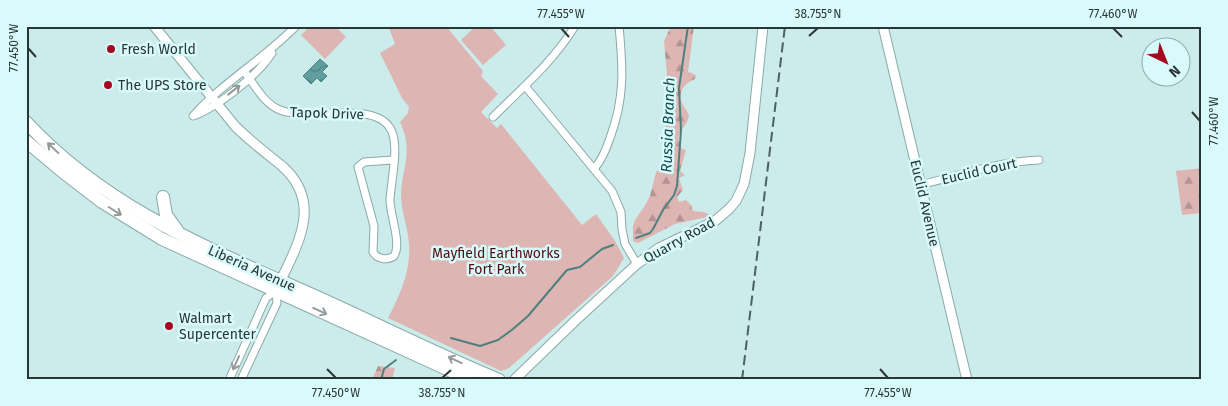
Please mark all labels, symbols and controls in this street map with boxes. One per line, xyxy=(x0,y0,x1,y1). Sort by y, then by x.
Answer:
text: 77.455°W xyxy=(537,7,585,21)
text: 38.755°N xyxy=(795,7,841,21)
text: 77.460°W xyxy=(1089,7,1137,21)
text: 77.450°W xyxy=(7,24,21,72)
north arrow xyxy=(1140,38,1190,88)
place label: Fresh World xyxy=(121,41,196,58)
marker: Fresh World xyxy=(105,43,117,55)
text: N xyxy=(1165,62,1184,81)
place label: The UPS Store xyxy=(118,77,207,94)
water label: Russia Branch xyxy=(657,77,679,173)
marker: The UPS Store xyxy=(102,79,114,91)
one-way arrow xyxy=(227,85,241,95)
text: 77.460°W xyxy=(1207,97,1221,145)
street label: Tapok Drive xyxy=(290,104,364,123)
one-way arrow xyxy=(47,142,60,154)
street label: Euclid Court xyxy=(940,154,1019,188)
street label: Euclid Avenue xyxy=(906,158,943,248)
one-way arrow xyxy=(108,206,122,216)
street label: Quarry Road xyxy=(641,214,718,267)
street label: Liberia Avenue xyxy=(205,242,298,295)
park label: Mayfield Earthworks Fort Park xyxy=(432,245,560,278)
one-way arrow xyxy=(312,307,327,317)
place label: Walmart Supercenter xyxy=(179,310,256,343)
marker: Walmart Supercenter xyxy=(163,320,175,332)
one-way arrow xyxy=(447,354,462,364)
one-way arrow xyxy=(231,355,241,370)
text: 77.450°W xyxy=(312,386,360,400)
text: 38.755°N xyxy=(419,386,465,400)
text: 77.455°W xyxy=(864,386,912,400)

